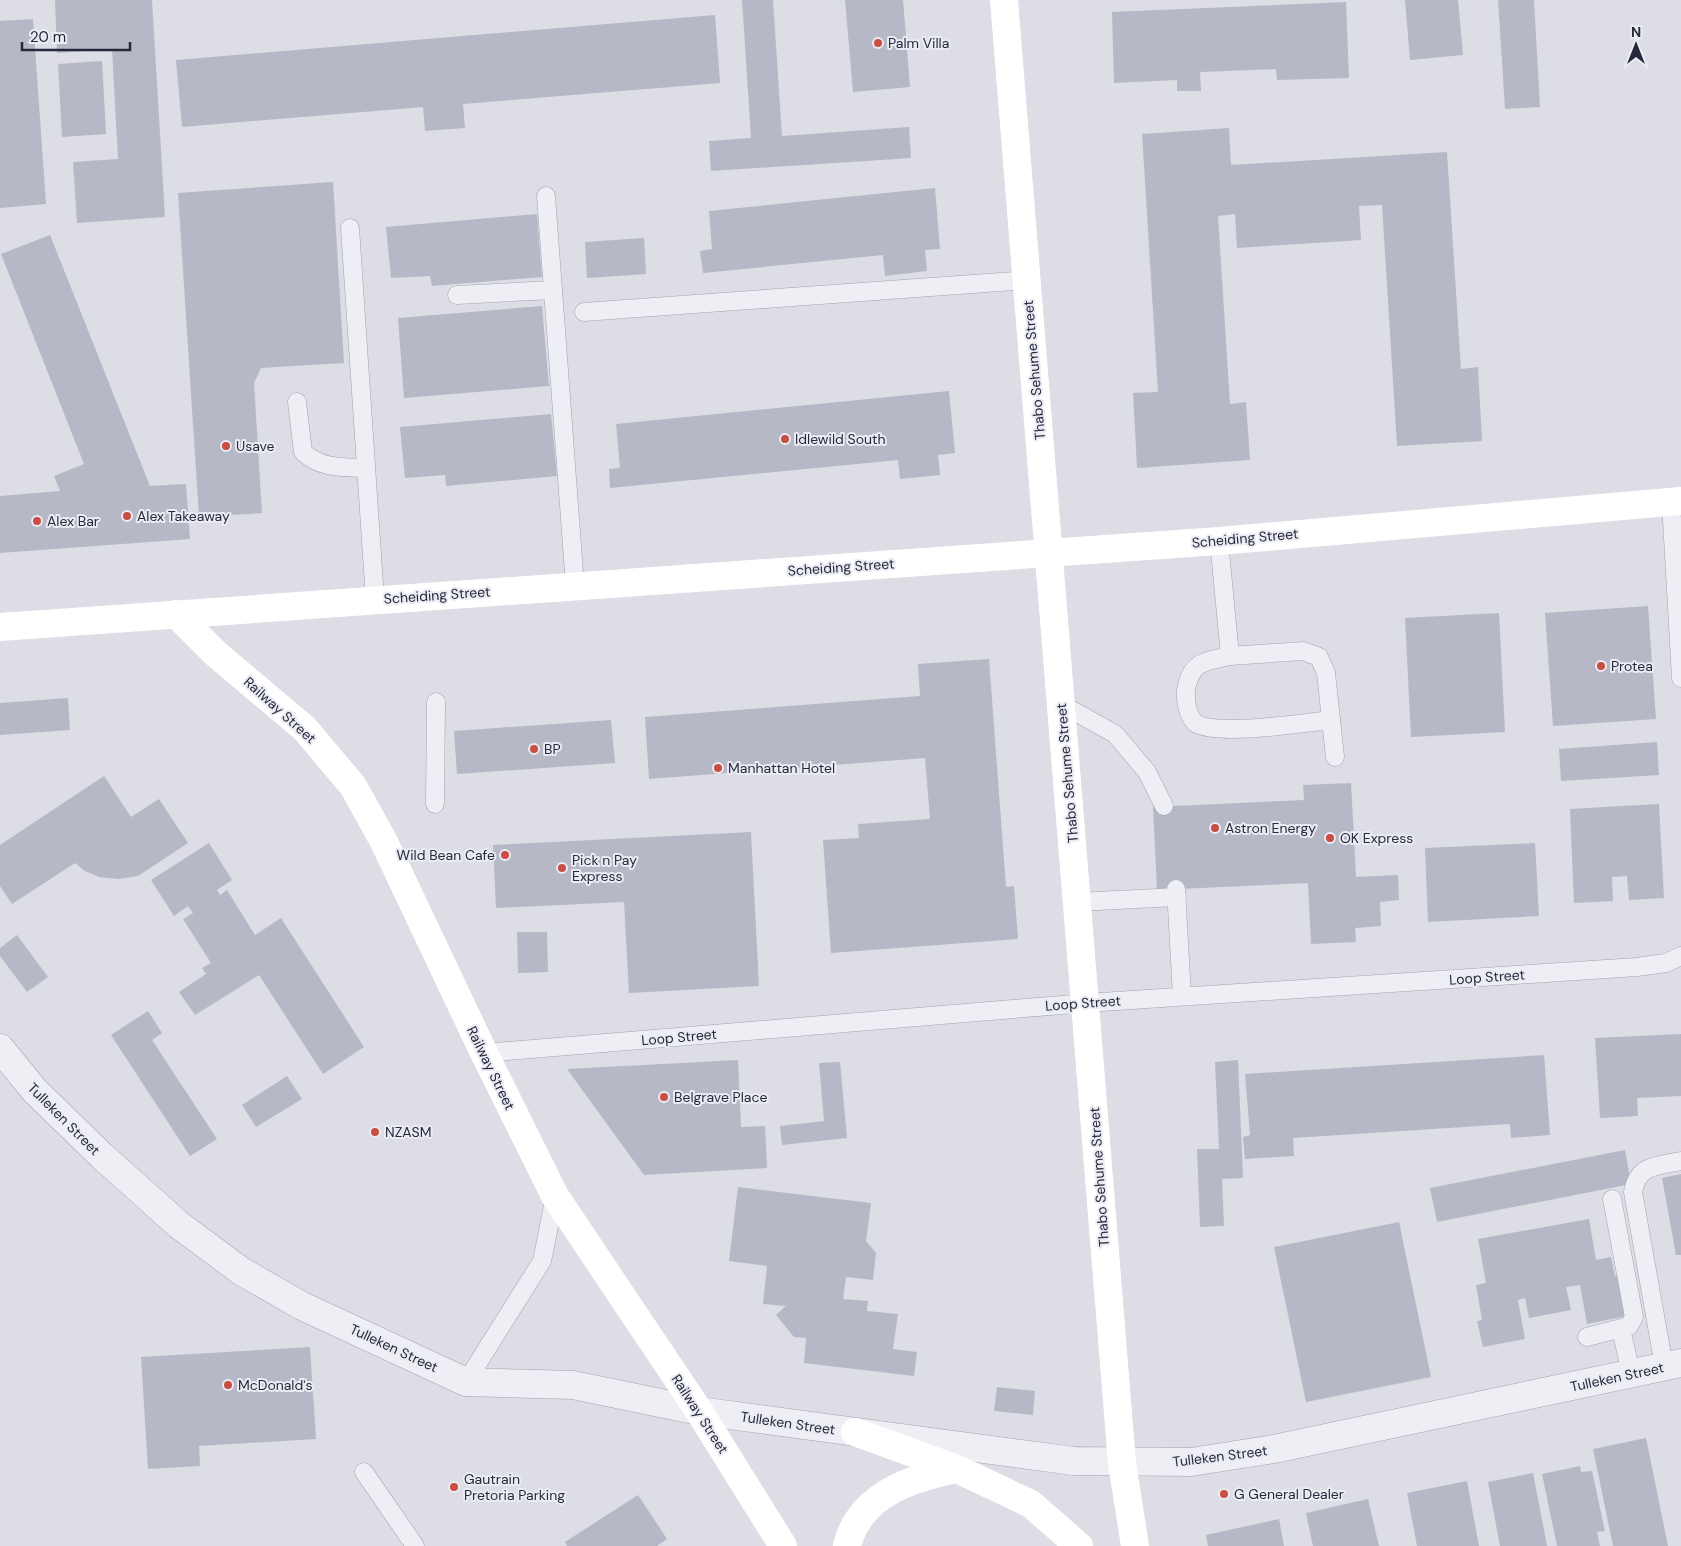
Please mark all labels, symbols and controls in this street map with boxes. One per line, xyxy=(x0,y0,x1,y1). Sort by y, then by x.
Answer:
scale bar xyxy=(22,20,130,52)
north arrow xyxy=(1611,20,1661,70)
text: N xyxy=(1631,23,1641,41)
text: 20 m xyxy=(30,27,66,47)
place label: Palm Villa xyxy=(888,34,949,52)
marker: Palm Villa xyxy=(872,37,884,49)
street label: Thabo Sehume Street xyxy=(1019,299,1049,441)
place label: Idlewild South xyxy=(795,430,886,448)
marker: Idlewild South xyxy=(779,433,791,445)
place label: Usave xyxy=(236,437,275,455)
marker: Usave xyxy=(220,440,232,452)
place label: Alex Takeaway xyxy=(137,507,230,525)
marker: Alex Takeaway xyxy=(121,510,133,522)
place label: Alex Bar xyxy=(47,512,99,530)
marker: Alex Bar xyxy=(31,515,43,527)
street label: Scheiding Street xyxy=(1191,524,1299,552)
street label: Scheiding Street xyxy=(787,554,895,580)
street label: Scheiding Street xyxy=(383,582,491,608)
place label: Protea xyxy=(1611,657,1653,675)
marker: Protea xyxy=(1595,660,1607,672)
street label: Railway Street xyxy=(240,673,320,747)
street label: Thabo Sehume Street xyxy=(1052,702,1082,844)
place label: BP xyxy=(544,740,561,758)
marker: BP xyxy=(528,743,540,755)
place label: Manhattan Hotel xyxy=(728,759,835,777)
marker: Manhattan Hotel xyxy=(712,762,724,774)
place label: Astron Energy xyxy=(1225,819,1316,837)
marker: Astron Energy xyxy=(1209,822,1221,834)
place label: OK Express xyxy=(1340,829,1413,847)
marker: OK Express xyxy=(1324,832,1336,844)
place label: Wild Bean Cafe xyxy=(397,846,495,864)
marker: Wild Bean Cafe xyxy=(499,849,511,861)
place label: Pick n Pay Express xyxy=(572,851,637,885)
marker: Pick n Pay Express xyxy=(556,862,568,874)
street label: Loop Street xyxy=(1449,965,1525,989)
street label: Loop Street xyxy=(1045,991,1121,1015)
street label: Railway Street xyxy=(463,1023,519,1113)
street label: Loop Street xyxy=(640,1025,718,1049)
street label: Tulleken Street xyxy=(24,1079,104,1159)
place label: Belgrave Place xyxy=(674,1088,767,1106)
marker: Belgrave Place xyxy=(658,1091,670,1103)
street label: Thabo Sehume Street xyxy=(1085,1106,1113,1248)
place label: NZASM xyxy=(385,1123,431,1141)
marker: NZASM xyxy=(369,1126,381,1138)
street label: Tulleken Street xyxy=(347,1320,441,1376)
street label: Tulleken Street xyxy=(1569,1358,1665,1396)
street label: Railway Street xyxy=(668,1371,732,1457)
place label: McDonald's xyxy=(238,1376,313,1394)
marker: McDonald's xyxy=(222,1379,234,1391)
street label: Tulleken Street xyxy=(740,1407,836,1439)
street label: Tulleken Street xyxy=(1172,1441,1268,1471)
place label: Gautrain Pretoria Parking xyxy=(464,1470,565,1504)
marker: Gautrain Pretoria Parking xyxy=(448,1481,460,1493)
place label: G General Dealer xyxy=(1234,1485,1344,1503)
marker: G General Dealer xyxy=(1218,1488,1230,1500)

